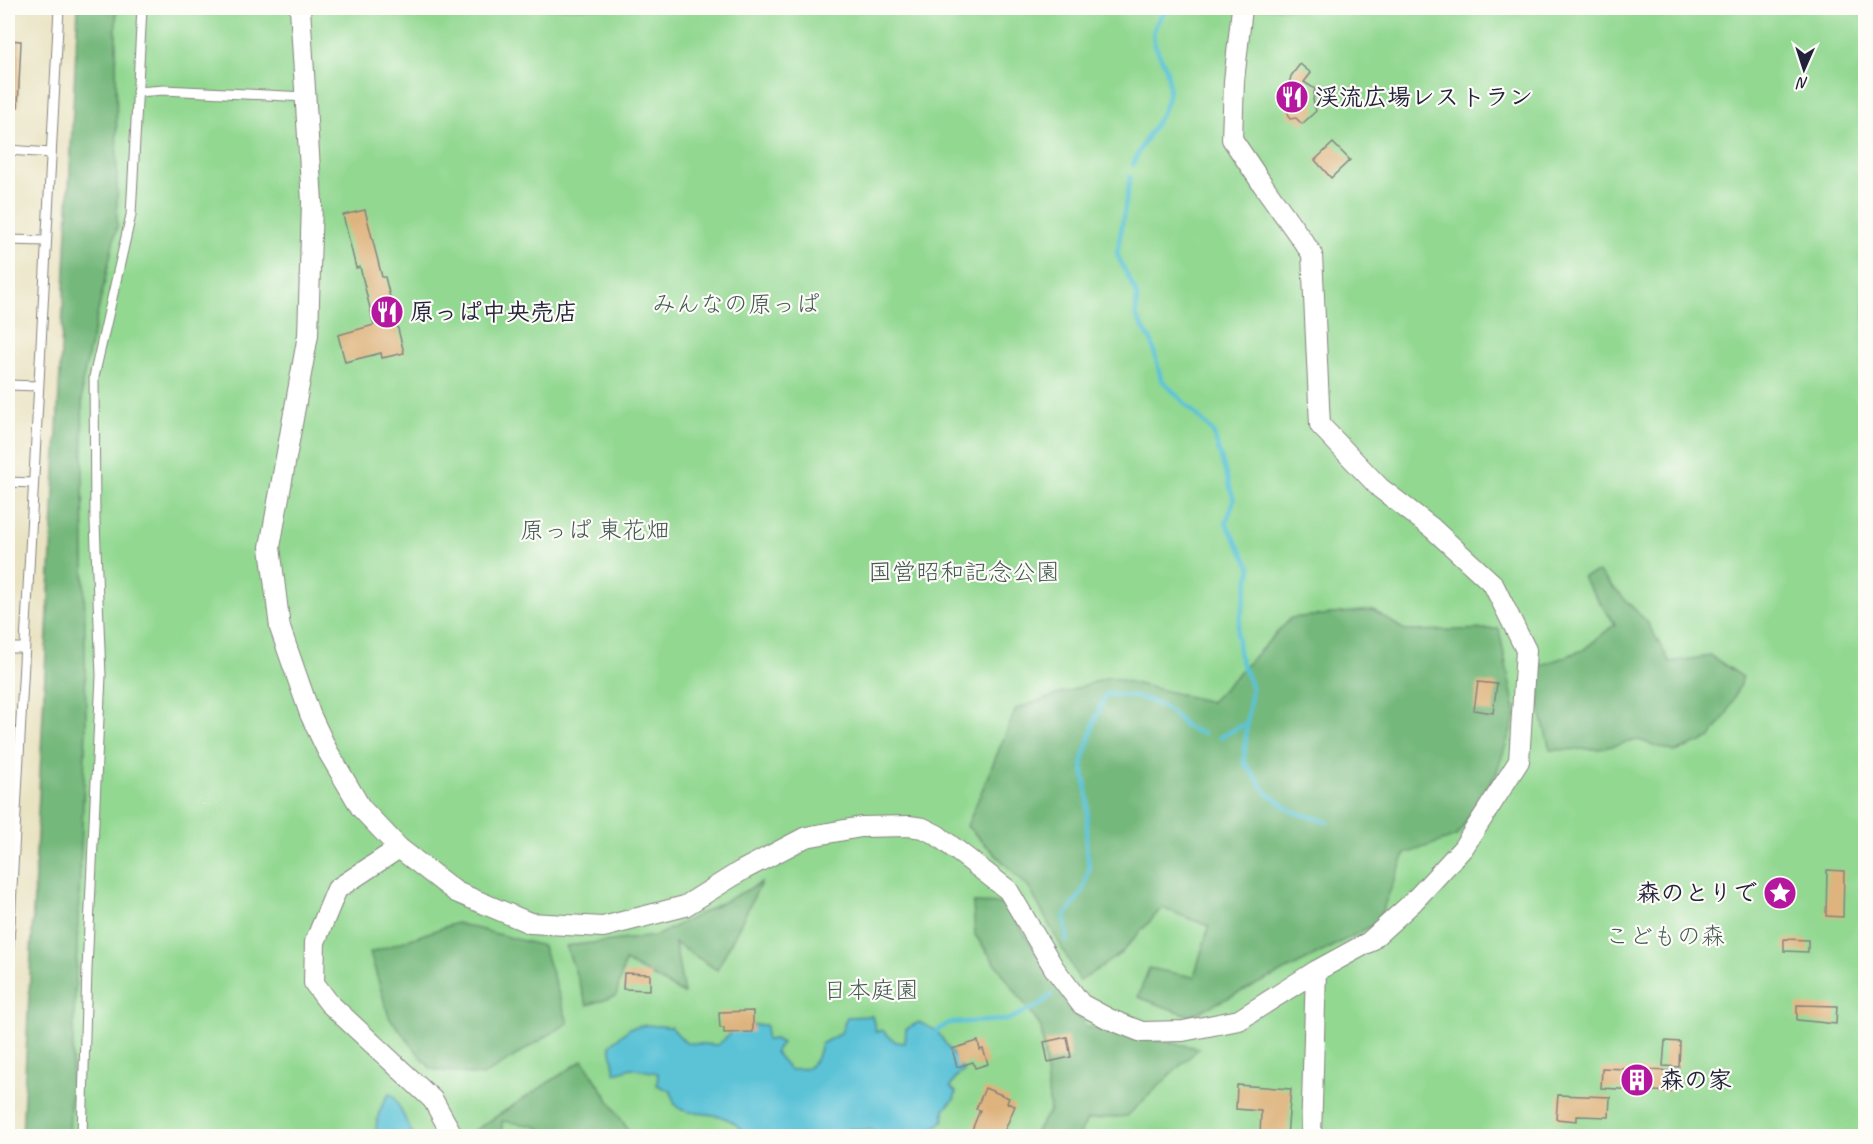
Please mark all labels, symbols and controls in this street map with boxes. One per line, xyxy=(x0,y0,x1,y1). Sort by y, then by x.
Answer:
north arrow xyxy=(1774,39,1834,99)
text: N xyxy=(1795,73,1809,93)
restaurant icon: 渓流広場レストラン xyxy=(1274,79,1310,115)
place label: 渓流広場レストラン xyxy=(1315,82,1533,112)
park label: みんなの原っぱ xyxy=(652,289,820,319)
restaurant icon: 原っぱ中央売店 xyxy=(369,294,405,330)
place label: 原っぱ中央売店 xyxy=(410,297,578,327)
park label: 原っぱ 東花畑 xyxy=(520,515,670,545)
park label: 国営昭和記念公園 xyxy=(868,557,1060,587)
place icon: 森のとりで xyxy=(1762,875,1798,911)
place label: 森のとりで xyxy=(1637,878,1757,908)
park label: こどもの森 xyxy=(1605,921,1725,951)
park label: 日本庭園 xyxy=(823,975,919,1005)
building icon: 森の家 xyxy=(1619,1062,1655,1098)
place label: 森の家 xyxy=(1660,1065,1732,1095)

